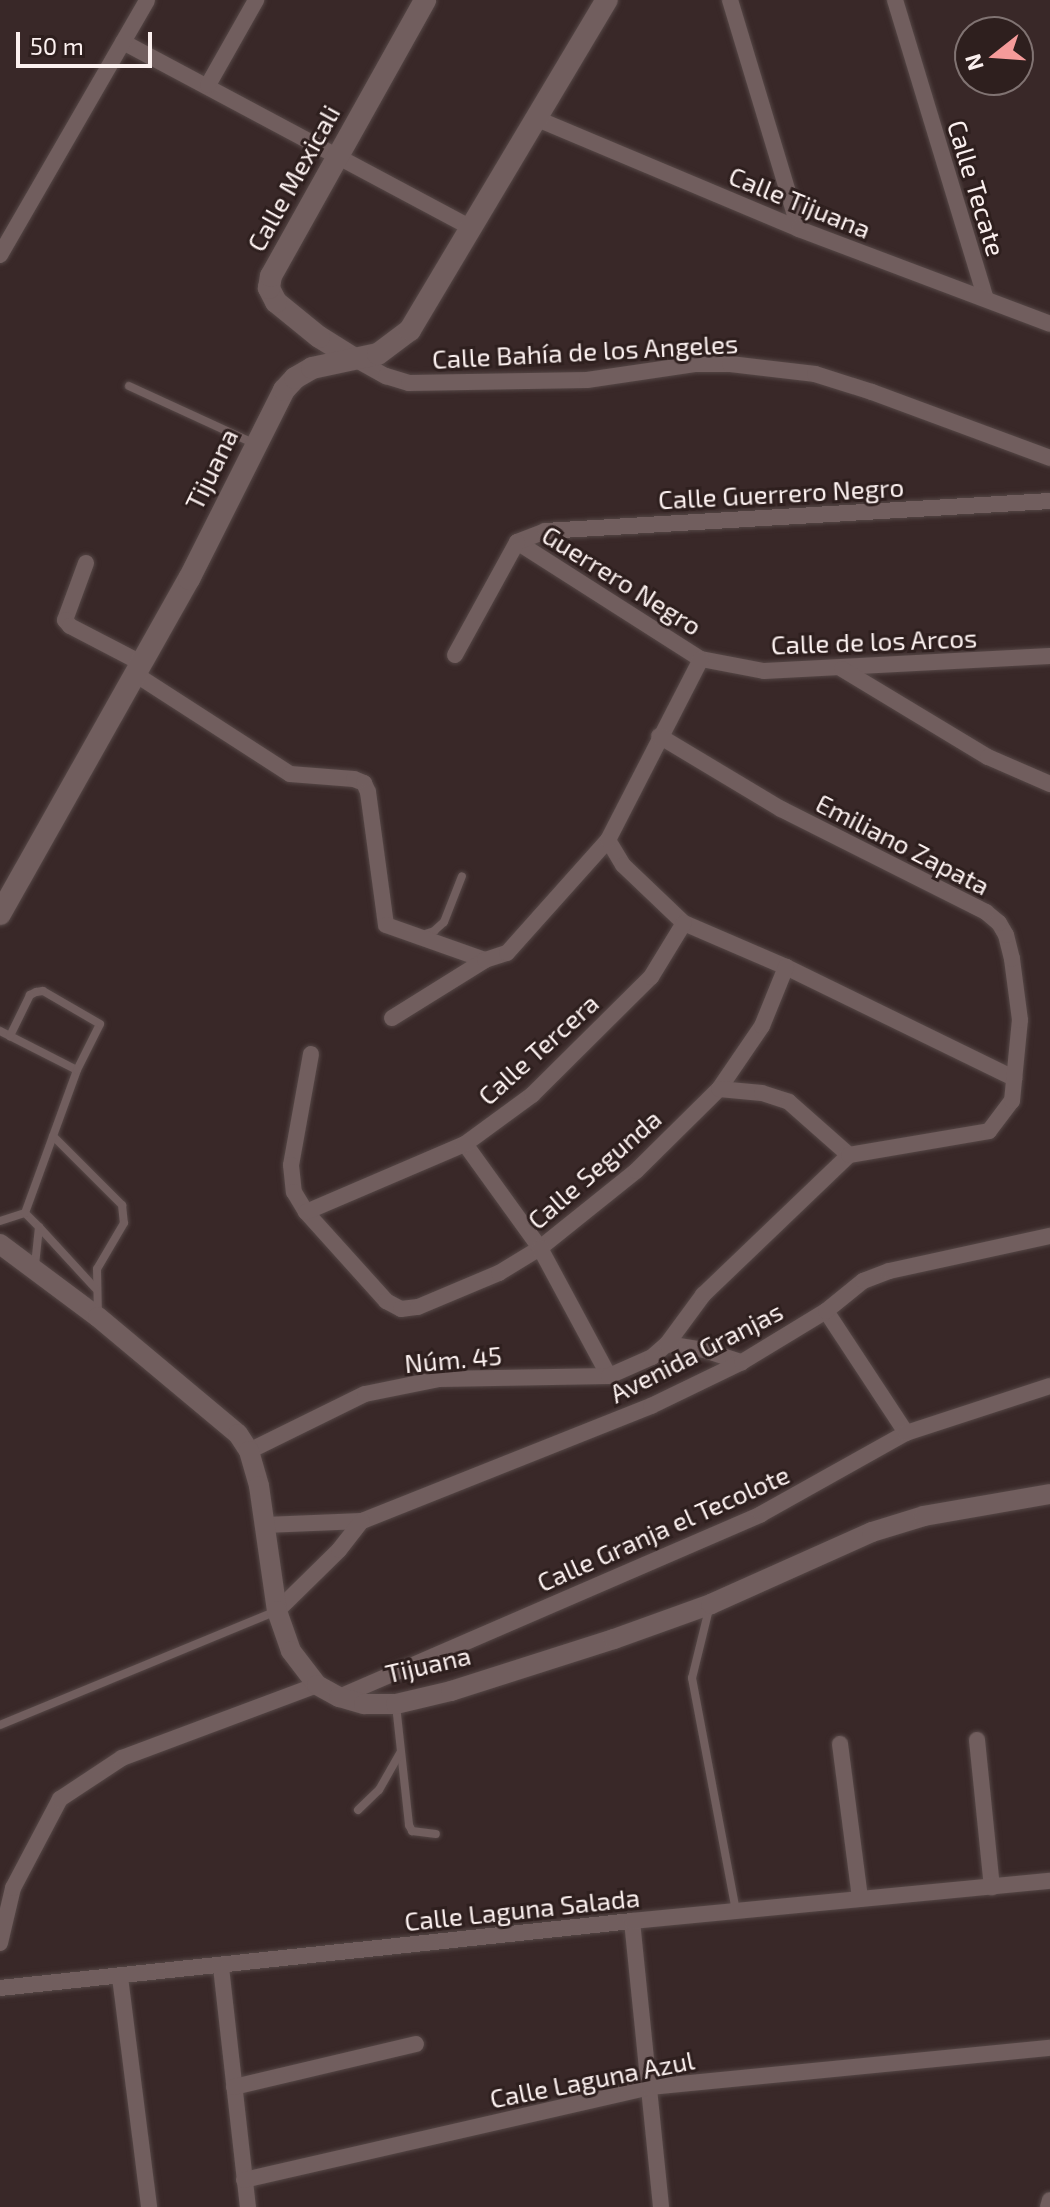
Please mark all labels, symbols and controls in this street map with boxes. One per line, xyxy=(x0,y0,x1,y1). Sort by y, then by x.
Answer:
scale bar xyxy=(20,16,156,66)
north arrow xyxy=(954,16,1034,96)
text: 50 m xyxy=(30,31,84,60)
text: N xyxy=(958,51,988,74)
street label: Calle Mexicali xyxy=(240,99,346,257)
street label: Calle Tecate xyxy=(941,116,1013,260)
street label: Calle Tijuana xyxy=(724,159,876,245)
street label: Calle Bahía de los Angeles xyxy=(431,327,739,375)
street label: Tijuana xyxy=(178,423,244,515)
street label: Calle Guerrero Negro xyxy=(657,471,905,515)
street label: Guerrero Negro xyxy=(537,519,707,641)
street label: Calle de los Arcos xyxy=(770,622,978,660)
street label: Emiliano Zapata xyxy=(811,787,995,901)
street label: Calle Tercera xyxy=(471,987,605,1111)
street label: Calle Segunda xyxy=(521,1103,667,1235)
street label: Avenida Granjas xyxy=(604,1295,788,1409)
street label: Núm. 45 xyxy=(403,1339,503,1379)
street label: Calle Granja el Tecolote xyxy=(531,1458,795,1598)
street label: Tijuana xyxy=(382,1639,474,1689)
street label: Calle Laguna Salada xyxy=(403,1881,641,1937)
street label: Calle Laguna Azul xyxy=(487,2044,697,2114)

